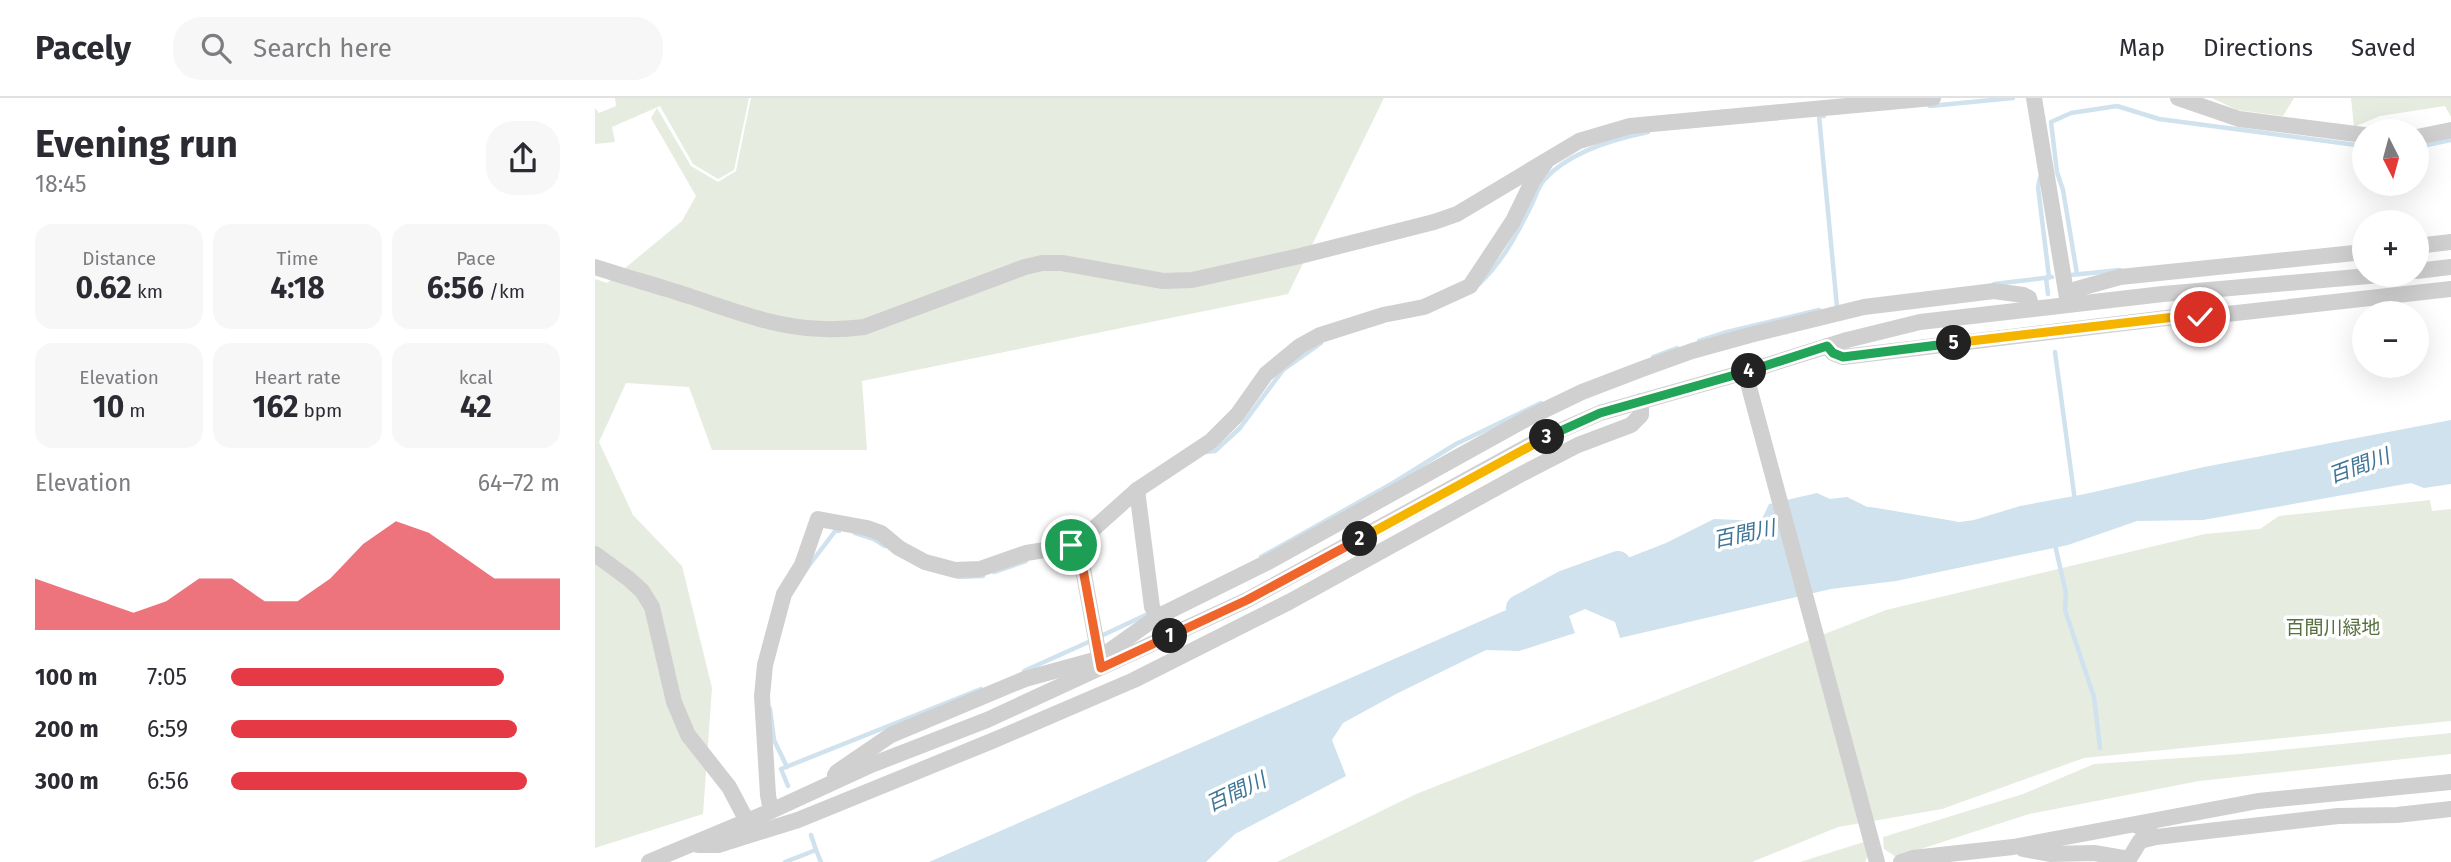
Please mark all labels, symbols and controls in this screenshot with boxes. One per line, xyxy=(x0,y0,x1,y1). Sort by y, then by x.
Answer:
search box xyxy=(173,17,663,80)
text: Pacely xyxy=(35,28,131,68)
icon: search xyxy=(197,29,235,67)
text: Search here xyxy=(253,33,392,64)
text: Map xyxy=(2119,34,2165,62)
text: Directions xyxy=(2203,34,2313,62)
text: Saved xyxy=(2351,34,2416,62)
north arrow xyxy=(2352,119,2429,196)
map controls xyxy=(2352,119,2429,378)
text: Evening run xyxy=(35,121,238,167)
button: share xyxy=(486,121,560,195)
text: 18:45 xyxy=(35,170,87,198)
button: + xyxy=(2352,210,2429,287)
text: Distance xyxy=(82,247,156,270)
text: Time xyxy=(277,247,318,270)
text: Pace xyxy=(456,247,496,270)
text: 0.62 xyxy=(75,270,132,306)
text: 4:18 xyxy=(270,270,325,306)
text: 6:56 xyxy=(427,270,484,306)
text: km xyxy=(132,280,163,303)
text: /km xyxy=(484,280,525,303)
pin xyxy=(2170,287,2230,347)
icon: check xyxy=(2181,298,2219,336)
button: − xyxy=(2352,301,2429,378)
pin: 5 xyxy=(1937,326,1971,360)
text: 5 xyxy=(1948,331,1959,354)
pin: 4 xyxy=(1731,354,1767,388)
text: 4 xyxy=(1743,359,1754,382)
text: Elevation xyxy=(79,366,159,389)
text: Heart rate xyxy=(254,366,341,389)
text: kcal xyxy=(459,366,493,389)
text: 10 xyxy=(93,389,124,425)
text: 162 xyxy=(253,389,299,425)
text: 42 xyxy=(460,389,492,425)
text: m xyxy=(124,399,146,422)
text: bpm xyxy=(299,399,342,422)
pin: 3 xyxy=(1529,420,1565,454)
text: 3 xyxy=(1542,425,1551,448)
water label: 百間川 xyxy=(2325,442,2395,489)
text: Elevation xyxy=(35,469,131,497)
text: 64–72 m xyxy=(478,469,560,497)
water label: 百間川 xyxy=(1710,514,1779,553)
pin xyxy=(1041,515,1101,575)
pin: 2 xyxy=(1343,522,1377,556)
icon: arrive xyxy=(1052,526,1090,564)
text: 2 xyxy=(1355,527,1364,550)
park label: 百間川緑地 xyxy=(2285,616,2381,639)
pin: 1 xyxy=(1153,618,1187,654)
text: 1 xyxy=(1165,624,1174,647)
text: 100 m xyxy=(35,663,97,691)
text: 7:05 xyxy=(147,663,187,691)
text: 200 m xyxy=(35,715,99,743)
text: 6:59 xyxy=(147,715,188,743)
water label: 百間川 xyxy=(1202,766,1272,817)
text: 300 m xyxy=(35,767,99,795)
text: 6:56 xyxy=(147,767,189,795)

